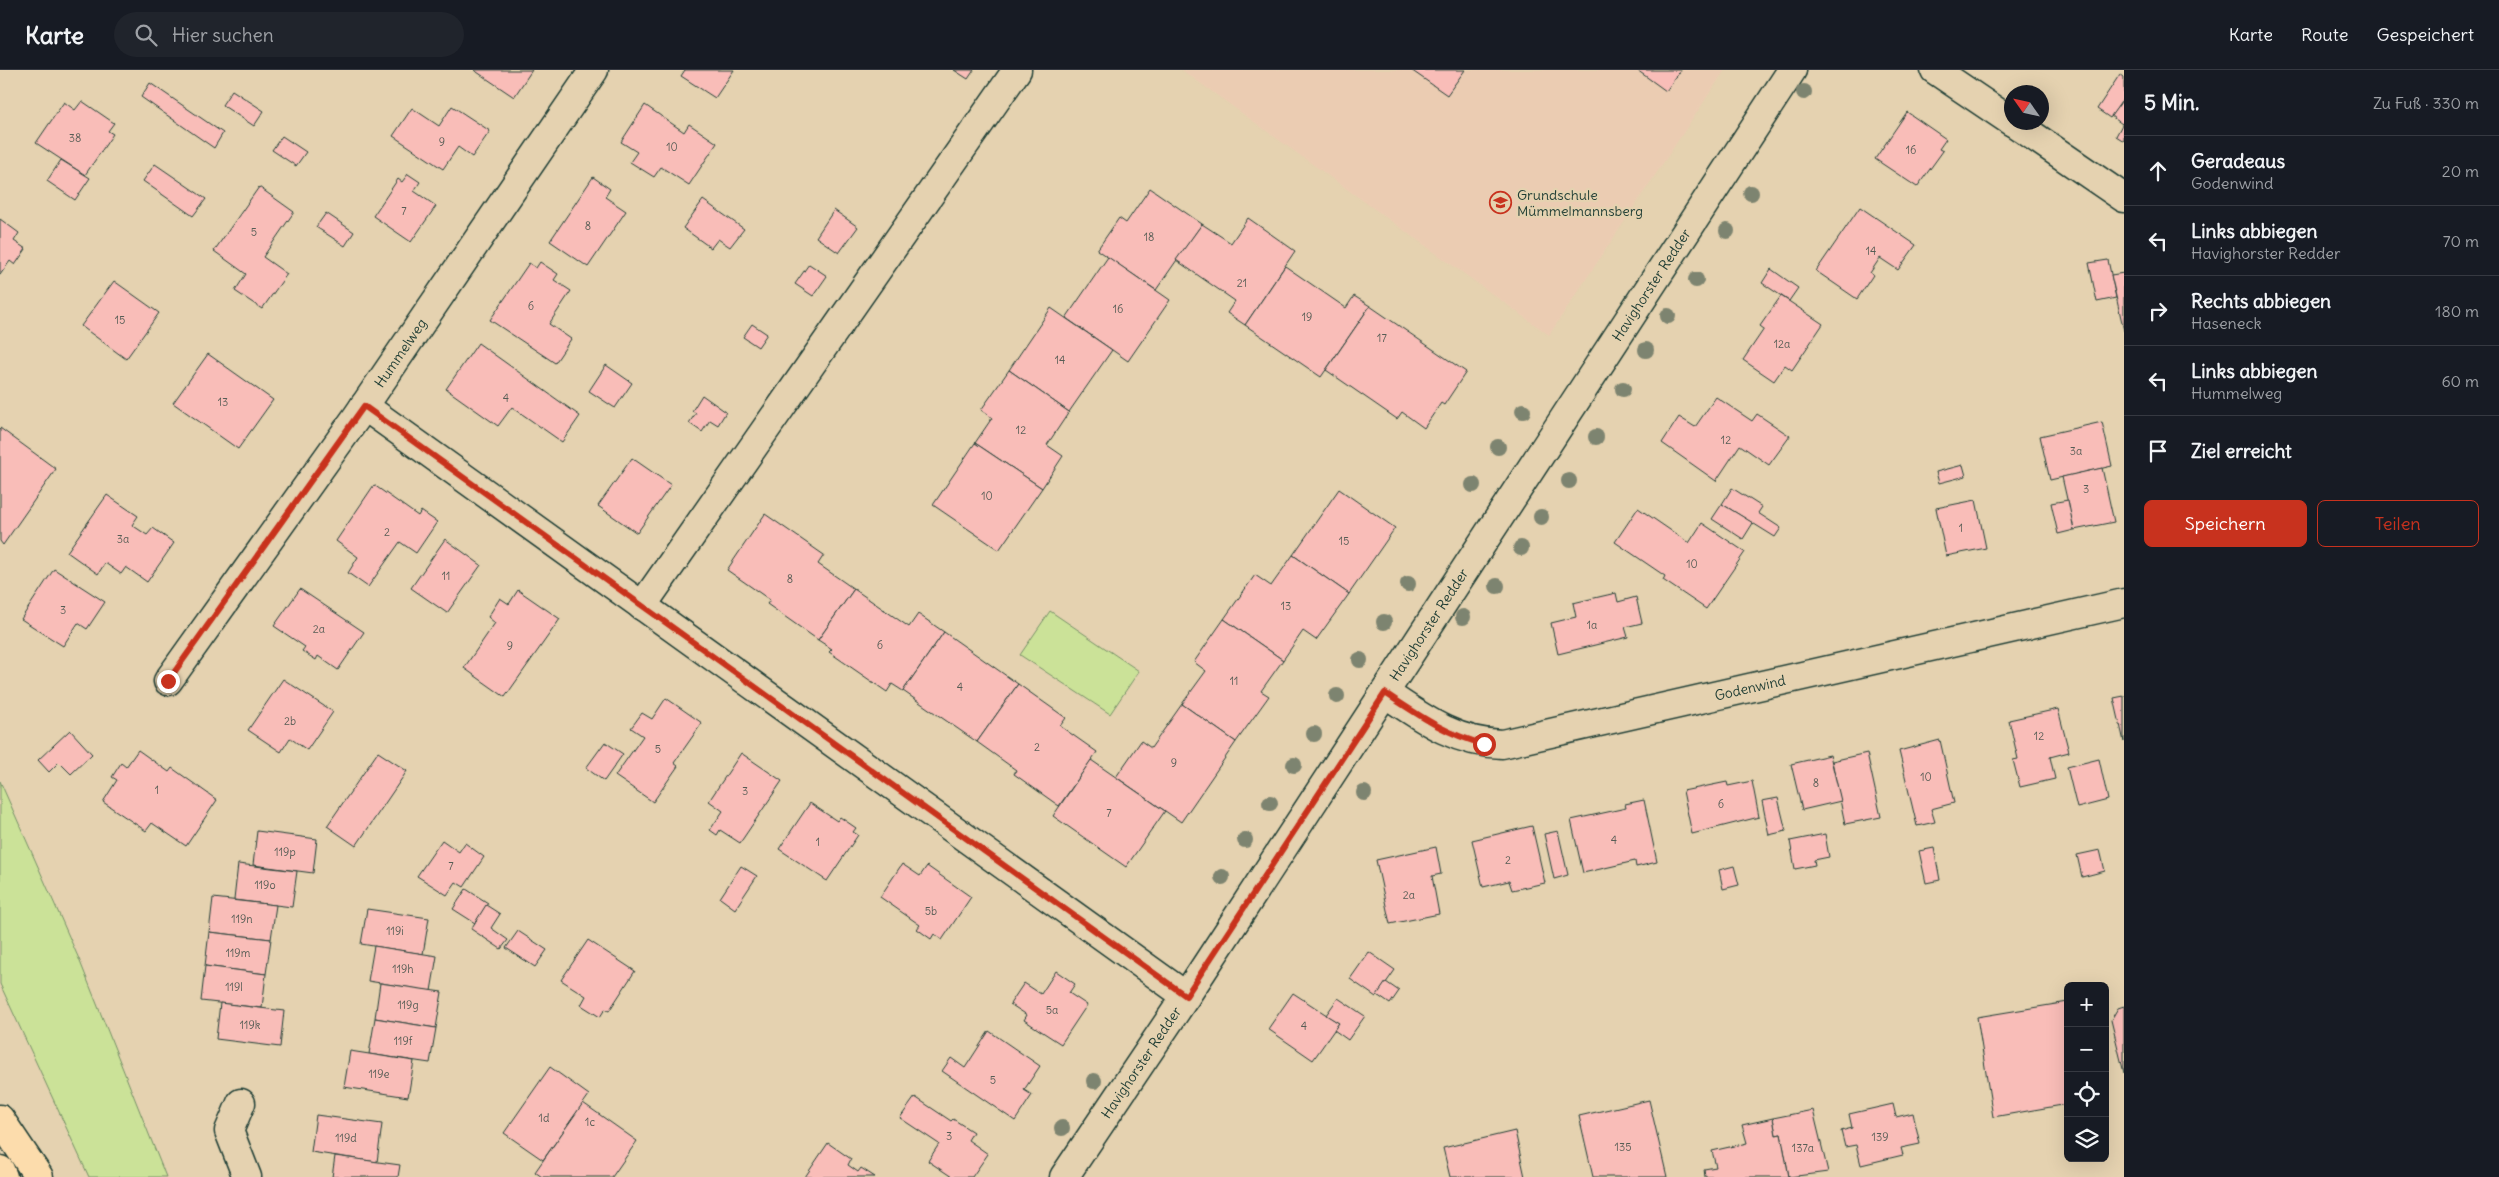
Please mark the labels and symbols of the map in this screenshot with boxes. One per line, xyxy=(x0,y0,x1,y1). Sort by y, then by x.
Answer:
north arrow xyxy=(2004,85,2049,130)
house number: 38 xyxy=(69,131,81,145)
house number: 9 xyxy=(439,135,445,149)
house number: 10 xyxy=(666,140,678,154)
house number: 16 xyxy=(1906,143,1916,157)
place label: Grundschule Mümmelmannsberg xyxy=(1517,186,1643,220)
school or university icon: Grundschule Mümmelmannsberg xyxy=(1489,191,1513,215)
house number: 7 xyxy=(401,204,407,218)
house number: 8 xyxy=(585,219,591,233)
house number: 5 xyxy=(251,225,257,239)
street label: Havighorster Redder xyxy=(1608,225,1695,345)
house number: 18 xyxy=(1144,230,1154,244)
house number: 14 xyxy=(1866,244,1876,258)
house number: 21 xyxy=(1237,276,1247,290)
house number: 6 xyxy=(528,299,534,313)
house number: 16 xyxy=(1113,302,1123,316)
house number: 19 xyxy=(1302,310,1312,324)
house number: 15 xyxy=(115,313,125,327)
street label: Hummelweg xyxy=(370,315,430,391)
house number: 17 xyxy=(1377,331,1387,345)
house number: 12a xyxy=(1774,337,1790,351)
house number: 14 xyxy=(1055,353,1065,367)
house number: 4 xyxy=(503,391,509,405)
house number: 13 xyxy=(218,395,228,409)
house number: 12 xyxy=(1016,423,1026,437)
house number: 12 xyxy=(1721,433,1731,447)
house number: 3a xyxy=(2070,444,2082,458)
house number: 3 xyxy=(2083,482,2089,496)
house number: 10 xyxy=(981,489,993,503)
house number: 1 xyxy=(1959,521,1963,535)
house number: 2 xyxy=(384,525,390,539)
house number: 3a xyxy=(117,532,129,546)
house number: 15 xyxy=(1339,534,1349,548)
house number: 10 xyxy=(1686,557,1698,571)
street label: Havighorster Redder xyxy=(1386,565,1473,684)
house number: 11 xyxy=(442,569,450,583)
house number: 8 xyxy=(787,572,793,586)
house number: 13 xyxy=(1281,599,1291,613)
house number: 3 xyxy=(60,603,66,617)
house number: 1a xyxy=(1587,618,1597,632)
house number: 2a xyxy=(313,622,325,636)
house number: 6 xyxy=(877,638,883,652)
house number: 9 xyxy=(507,639,513,653)
route end xyxy=(157,670,180,693)
street label: Godenwind xyxy=(1713,671,1787,705)
house number: 11 xyxy=(1230,674,1238,688)
house number: 4 xyxy=(957,680,963,694)
house number: 2b xyxy=(284,714,296,728)
house number: 12 xyxy=(2034,729,2044,743)
route start xyxy=(1473,733,1496,756)
house number: 2 xyxy=(1034,740,1040,754)
house number: 5 xyxy=(655,742,661,756)
house number: 9 xyxy=(1171,756,1177,770)
house number: 10 xyxy=(1920,770,1932,784)
house number: 8 xyxy=(1813,776,1819,790)
house number: 1 xyxy=(155,783,159,797)
house number: 3 xyxy=(742,784,748,798)
house number: 6 xyxy=(1718,797,1724,811)
house number: 7 xyxy=(1106,806,1112,820)
house number: 4 xyxy=(1611,833,1617,847)
house number: 1 xyxy=(816,835,820,849)
house number: 119p xyxy=(274,845,296,859)
house number: 2 xyxy=(1505,853,1511,867)
house number: 7 xyxy=(448,859,454,873)
house number: 119o xyxy=(254,878,276,892)
house number: 2a xyxy=(1403,888,1415,902)
house number: 5b xyxy=(925,904,937,918)
house number: 119n xyxy=(231,912,253,926)
house number: 119i xyxy=(386,924,404,938)
house number: 119m xyxy=(226,946,251,960)
house number: 119h xyxy=(392,962,414,976)
house number: 119l xyxy=(225,980,243,994)
house number: 119g xyxy=(397,998,419,1012)
house number: 5a xyxy=(1046,1003,1058,1017)
street label: Havighorster Redder xyxy=(1097,1003,1185,1122)
house number: 119k xyxy=(240,1018,261,1032)
house number: 4 xyxy=(1301,1019,1307,1033)
house number: 119f xyxy=(394,1034,413,1048)
house number: 119e xyxy=(369,1067,390,1081)
house number: 5 xyxy=(990,1073,996,1087)
house number: 1d xyxy=(539,1111,550,1125)
house number: 1c xyxy=(585,1115,595,1129)
house number: 3 xyxy=(946,1129,952,1143)
house number: 139 xyxy=(1872,1130,1888,1144)
house number: 119d xyxy=(335,1131,357,1145)
house number: 135 xyxy=(1615,1140,1631,1154)
house number: 137a xyxy=(1792,1141,1814,1155)

